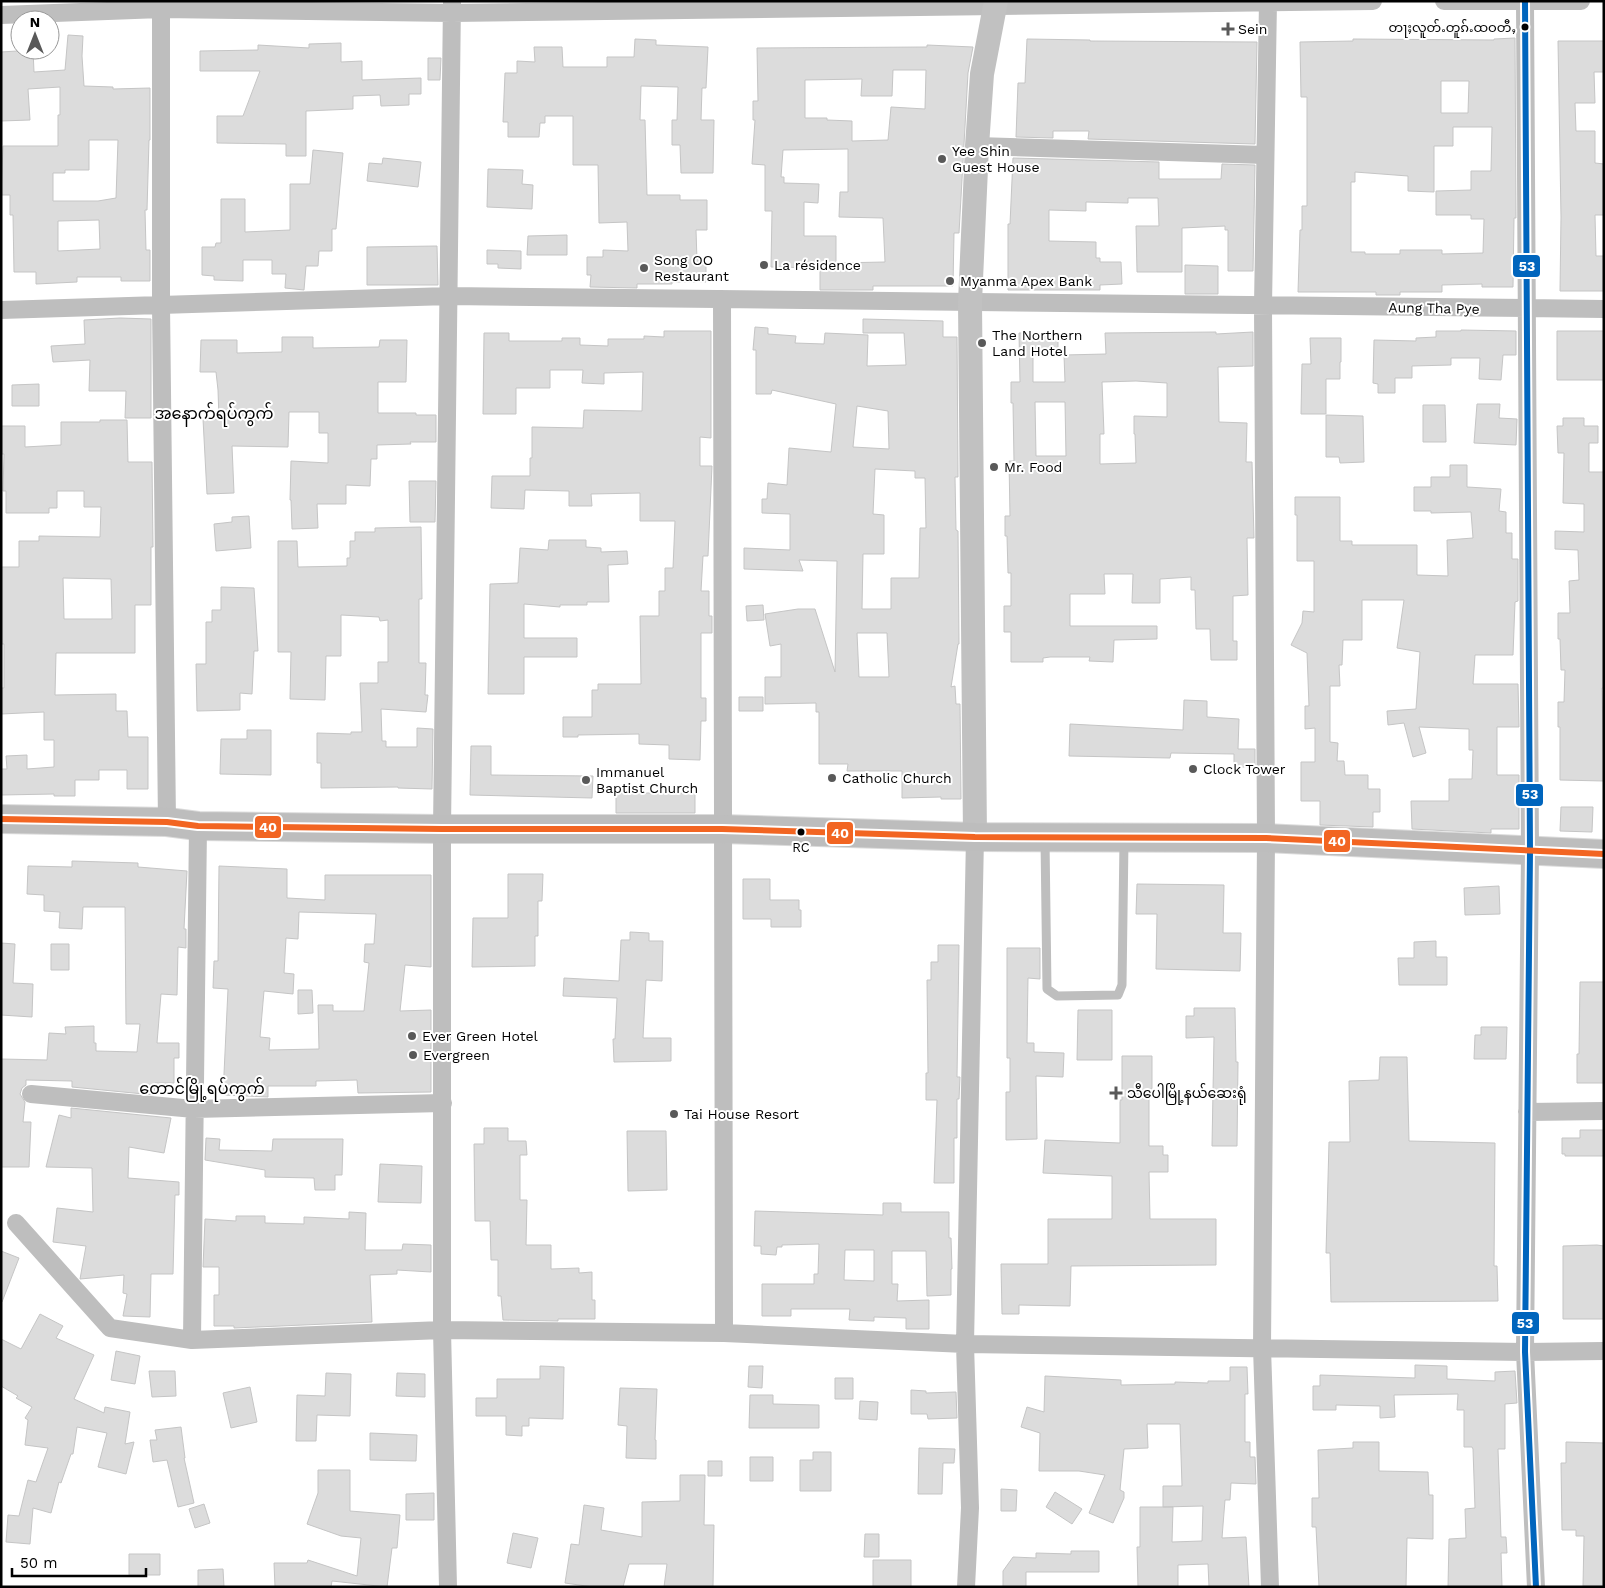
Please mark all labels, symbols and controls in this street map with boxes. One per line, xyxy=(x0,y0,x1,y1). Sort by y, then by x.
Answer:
north arrow xyxy=(10,10,60,60)
text: N xyxy=(30,14,40,30)
place label: တႃႈလူတ်ႉတူၵ်ႉထဝတီႇ xyxy=(1388,19,1516,38)
place label: Sein xyxy=(1238,21,1267,37)
marker: တႃႈလူတ်ႉတူၵ်ႉထဝတီႇ xyxy=(1520,22,1530,32)
marker: Sein xyxy=(1222,23,1234,35)
place label: Yee Shin Guest House xyxy=(952,143,1040,175)
marker: Yee Shin Guest House xyxy=(936,153,948,165)
place label: Song OO Restaurant xyxy=(654,252,729,284)
line badge: 53 xyxy=(1512,254,1541,278)
place label: La résidence xyxy=(774,257,861,273)
text: 53 xyxy=(1519,258,1535,274)
marker: La résidence xyxy=(758,259,770,271)
marker: Song OO Restaurant xyxy=(638,262,650,274)
place label: Myanma Apex Bank xyxy=(960,273,1092,289)
marker: Myanma Apex Bank xyxy=(944,275,956,287)
street label: Aung Tha Pye xyxy=(1388,299,1480,317)
place label: The Northern Land Hotel xyxy=(992,327,1083,359)
marker: The Northern Land Hotel xyxy=(976,337,988,349)
district label: အနောက်ရပ်ကွက် xyxy=(154,402,274,427)
place label: Mr. Food xyxy=(1004,459,1062,475)
marker: Mr. Food xyxy=(988,461,1000,473)
place label: Clock Tower xyxy=(1203,761,1286,777)
marker: Clock Tower xyxy=(1187,763,1199,775)
place label: Immanuel Baptist Church xyxy=(596,764,698,796)
place label: Catholic Church xyxy=(842,770,952,786)
marker: Catholic Church xyxy=(826,772,838,784)
marker: Immanuel Baptist Church xyxy=(580,774,592,786)
line badge: 53 xyxy=(1515,783,1544,807)
text: 53 xyxy=(1522,786,1538,802)
line badge: 40 xyxy=(254,815,282,839)
text: 40 xyxy=(259,819,277,835)
line badge: 40 xyxy=(826,821,854,845)
text: 40 xyxy=(831,825,849,841)
marker: RC xyxy=(796,827,806,837)
line badge: 40 xyxy=(1323,829,1351,853)
text: 40 xyxy=(1328,833,1346,849)
place label: RC xyxy=(792,840,810,855)
place label: Ever Green Hotel xyxy=(422,1028,539,1044)
marker: Ever Green Hotel xyxy=(406,1030,418,1042)
place label: Evergreen xyxy=(423,1047,490,1063)
marker: Evergreen xyxy=(407,1049,419,1061)
district label: တောင်မြို့ရပ်ကွက် xyxy=(139,1077,265,1102)
place label: သီပေါမြို့နယ်ဆေးရုံ xyxy=(1127,1083,1246,1105)
marker: သီပေါမြို့နယ်ဆေးရုံ xyxy=(1109,1086,1123,1100)
place label: Tai House Resort xyxy=(684,1106,799,1122)
marker: Tai House Resort xyxy=(668,1108,680,1120)
line badge: 53 xyxy=(1511,1311,1540,1335)
text: 53 xyxy=(1517,1315,1533,1331)
scale bar xyxy=(12,1546,146,1578)
text: 50 m xyxy=(20,1554,57,1572)

